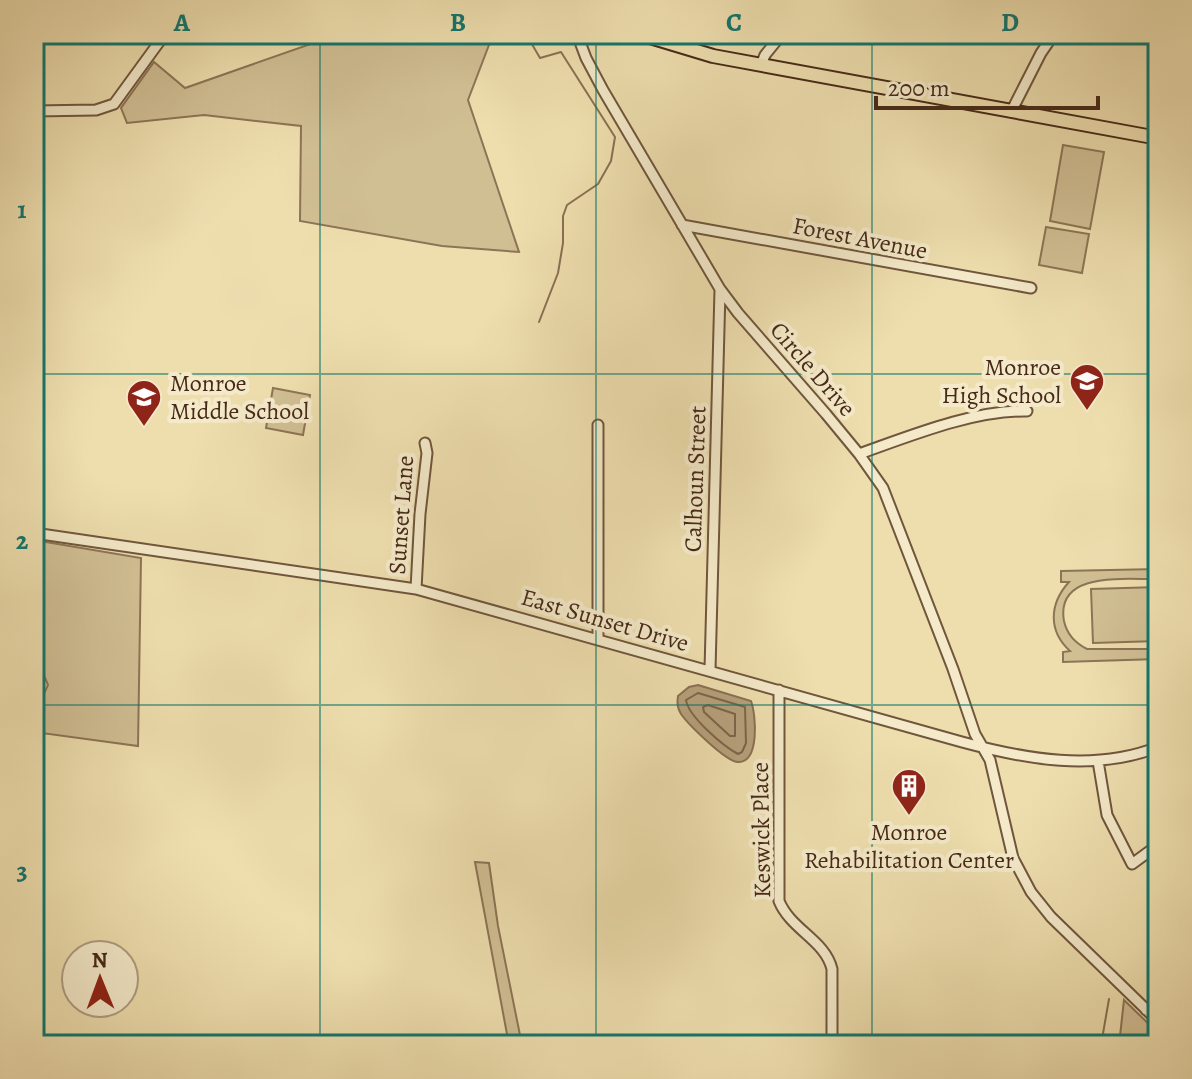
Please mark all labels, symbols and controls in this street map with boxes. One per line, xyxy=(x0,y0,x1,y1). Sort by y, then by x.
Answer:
text: A xyxy=(173,5,191,40)
text: B xyxy=(450,5,466,40)
text: C xyxy=(726,5,742,40)
text: D xyxy=(1001,5,1019,40)
scale bar xyxy=(876,60,1098,110)
text: 200 m xyxy=(888,72,950,104)
text: 1 xyxy=(17,192,27,227)
street label: Forest Avenue xyxy=(790,209,930,267)
street label: Circle Drive xyxy=(763,315,863,423)
place label: Monroe High School xyxy=(942,351,1061,411)
school or university icon: Monroe High School xyxy=(1068,362,1106,412)
place label: Monroe Middle School xyxy=(170,367,309,427)
school or university icon: Monroe Middle School xyxy=(125,378,163,428)
street label: Calhoun Street xyxy=(676,405,714,553)
street label: Sunset Lane xyxy=(381,454,421,576)
text: 2 xyxy=(16,523,29,558)
street label: East Sunset Drive xyxy=(517,581,693,659)
street label: Keswick Place xyxy=(744,762,778,898)
building icon: Monroe Rehabilitation Center xyxy=(890,767,928,817)
place label: Monroe Rehabilitation Center xyxy=(804,816,1014,876)
text: 3 xyxy=(16,853,28,888)
north arrow xyxy=(60,939,140,1019)
text: N xyxy=(91,945,108,975)

